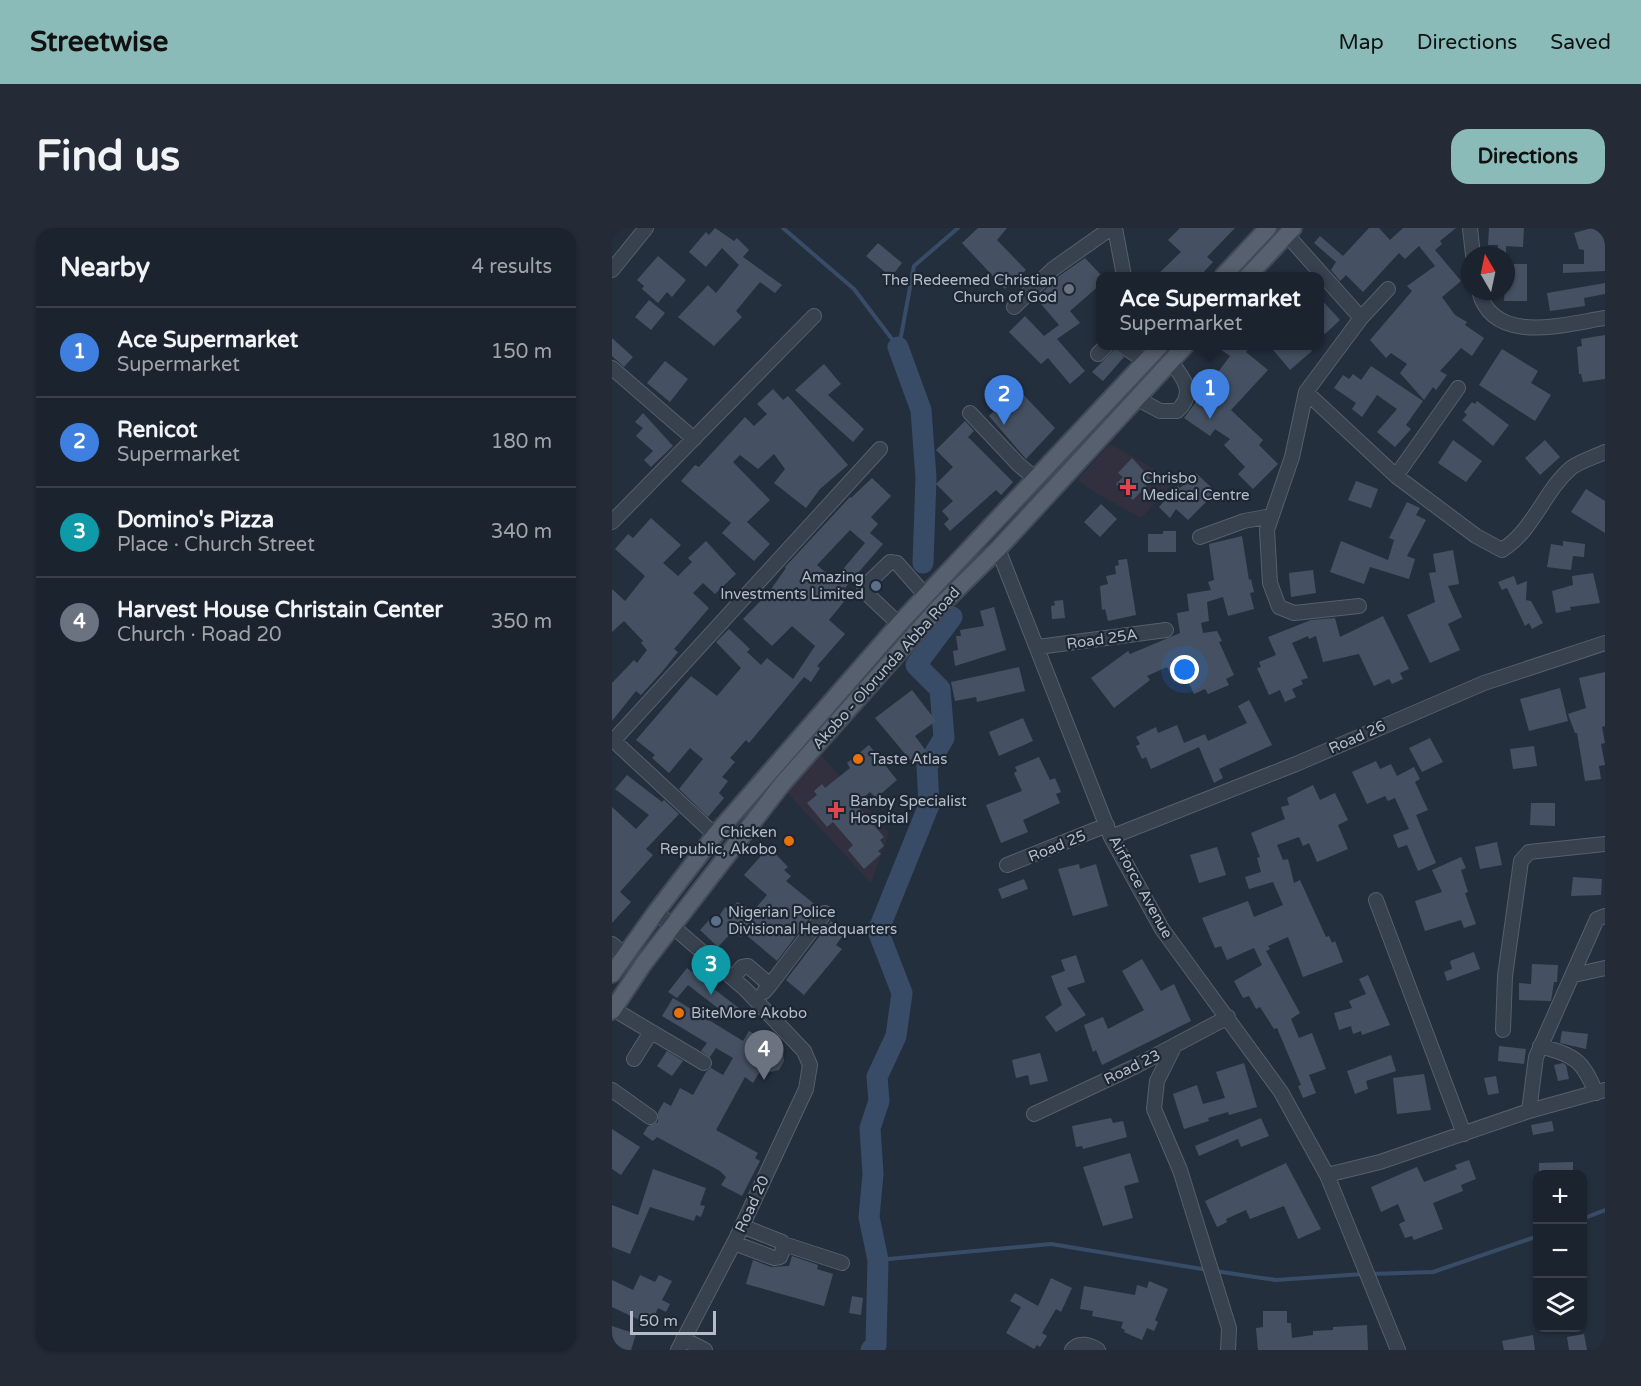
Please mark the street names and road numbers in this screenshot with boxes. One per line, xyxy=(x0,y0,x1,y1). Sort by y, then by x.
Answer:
street label: Akobo - Olorunda Abba Road xyxy=(809,583,963,753)
street label: Road 25A xyxy=(1065,625,1139,653)
street label: Road 26 xyxy=(1326,716,1388,758)
street label: Road 25 xyxy=(1026,826,1088,866)
street label: Airforce Avenue xyxy=(1105,833,1177,941)
street label: Road 23 xyxy=(1101,1046,1163,1088)
street label: Road 20 xyxy=(731,1173,773,1235)

